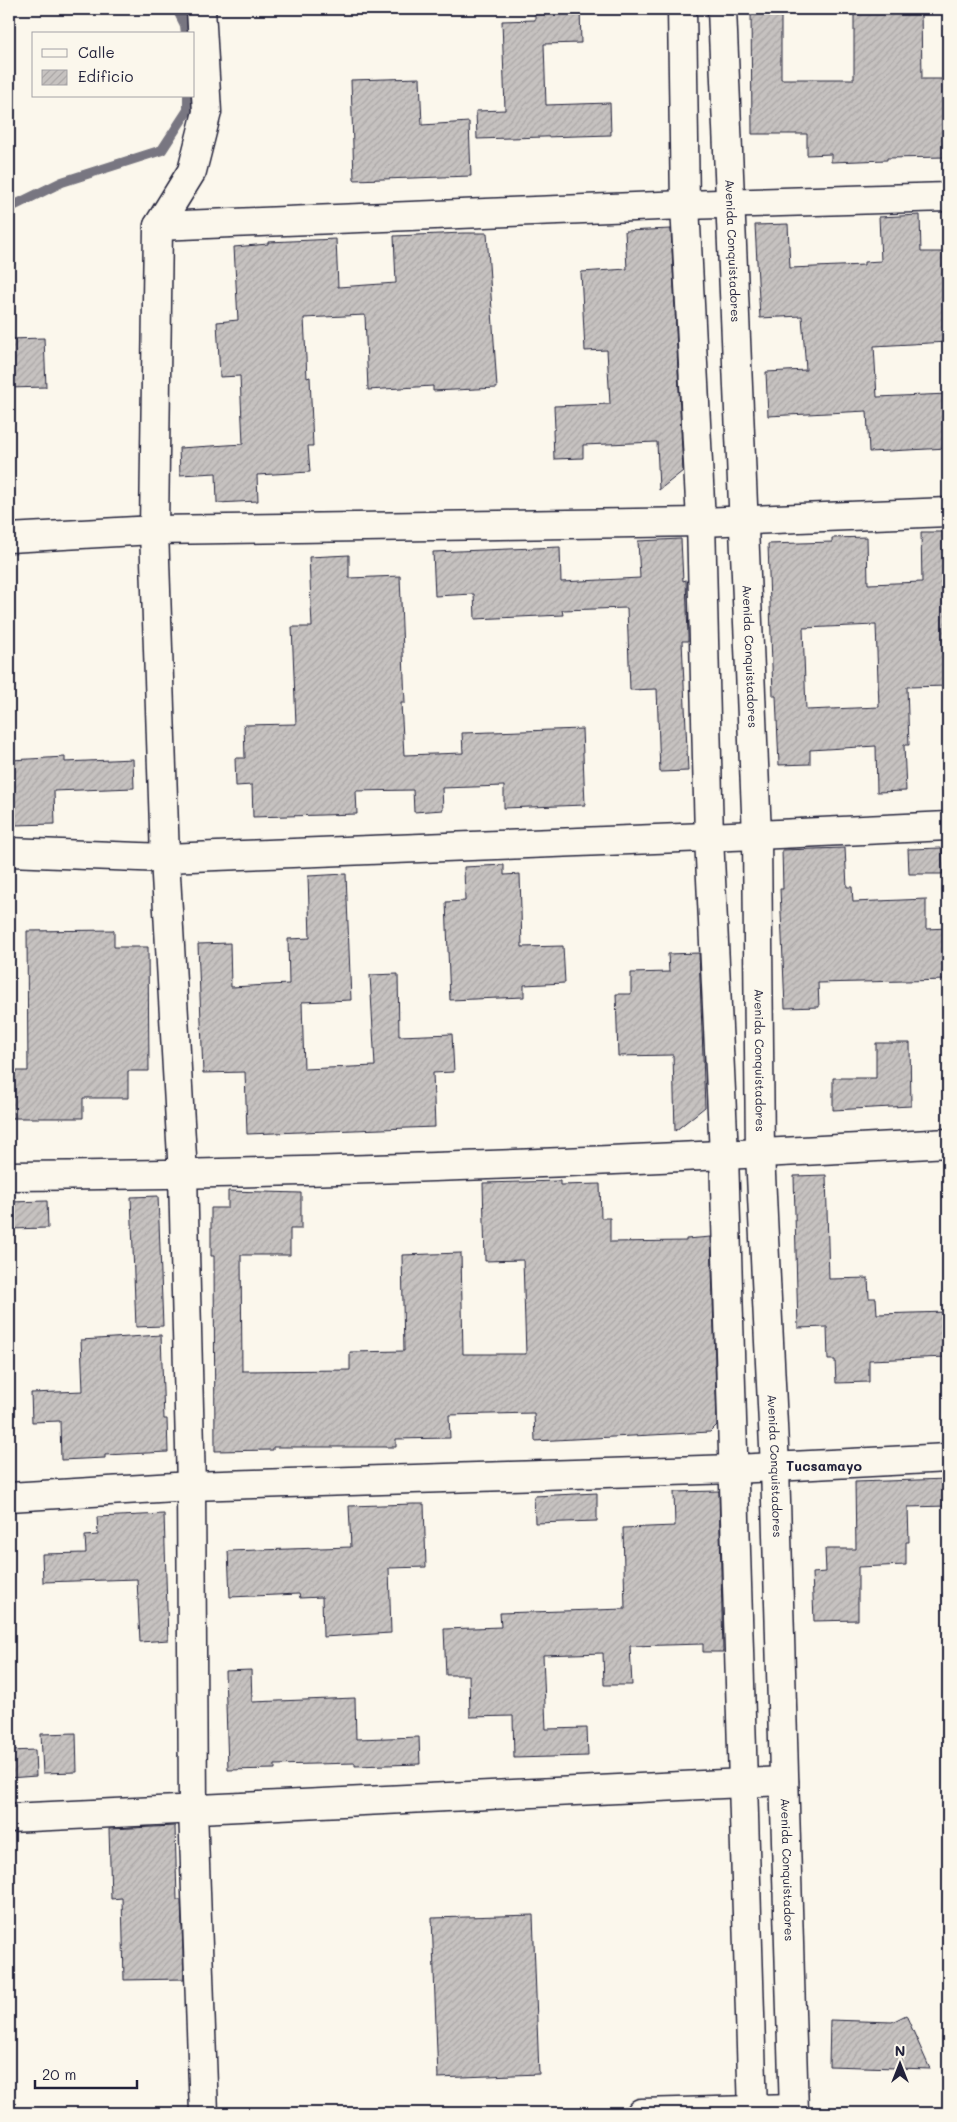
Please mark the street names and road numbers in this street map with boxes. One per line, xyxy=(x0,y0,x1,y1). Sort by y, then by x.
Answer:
street label: Avenida Conquistadores xyxy=(722,179,744,323)
street label: Avenida Conquistadores xyxy=(739,585,761,728)
street label: Avenida Conquistadores xyxy=(751,989,769,1132)
street label: Avenida Conquistadores xyxy=(765,1394,786,1538)
street label: Avenida Conquistadores xyxy=(778,1798,798,1942)

